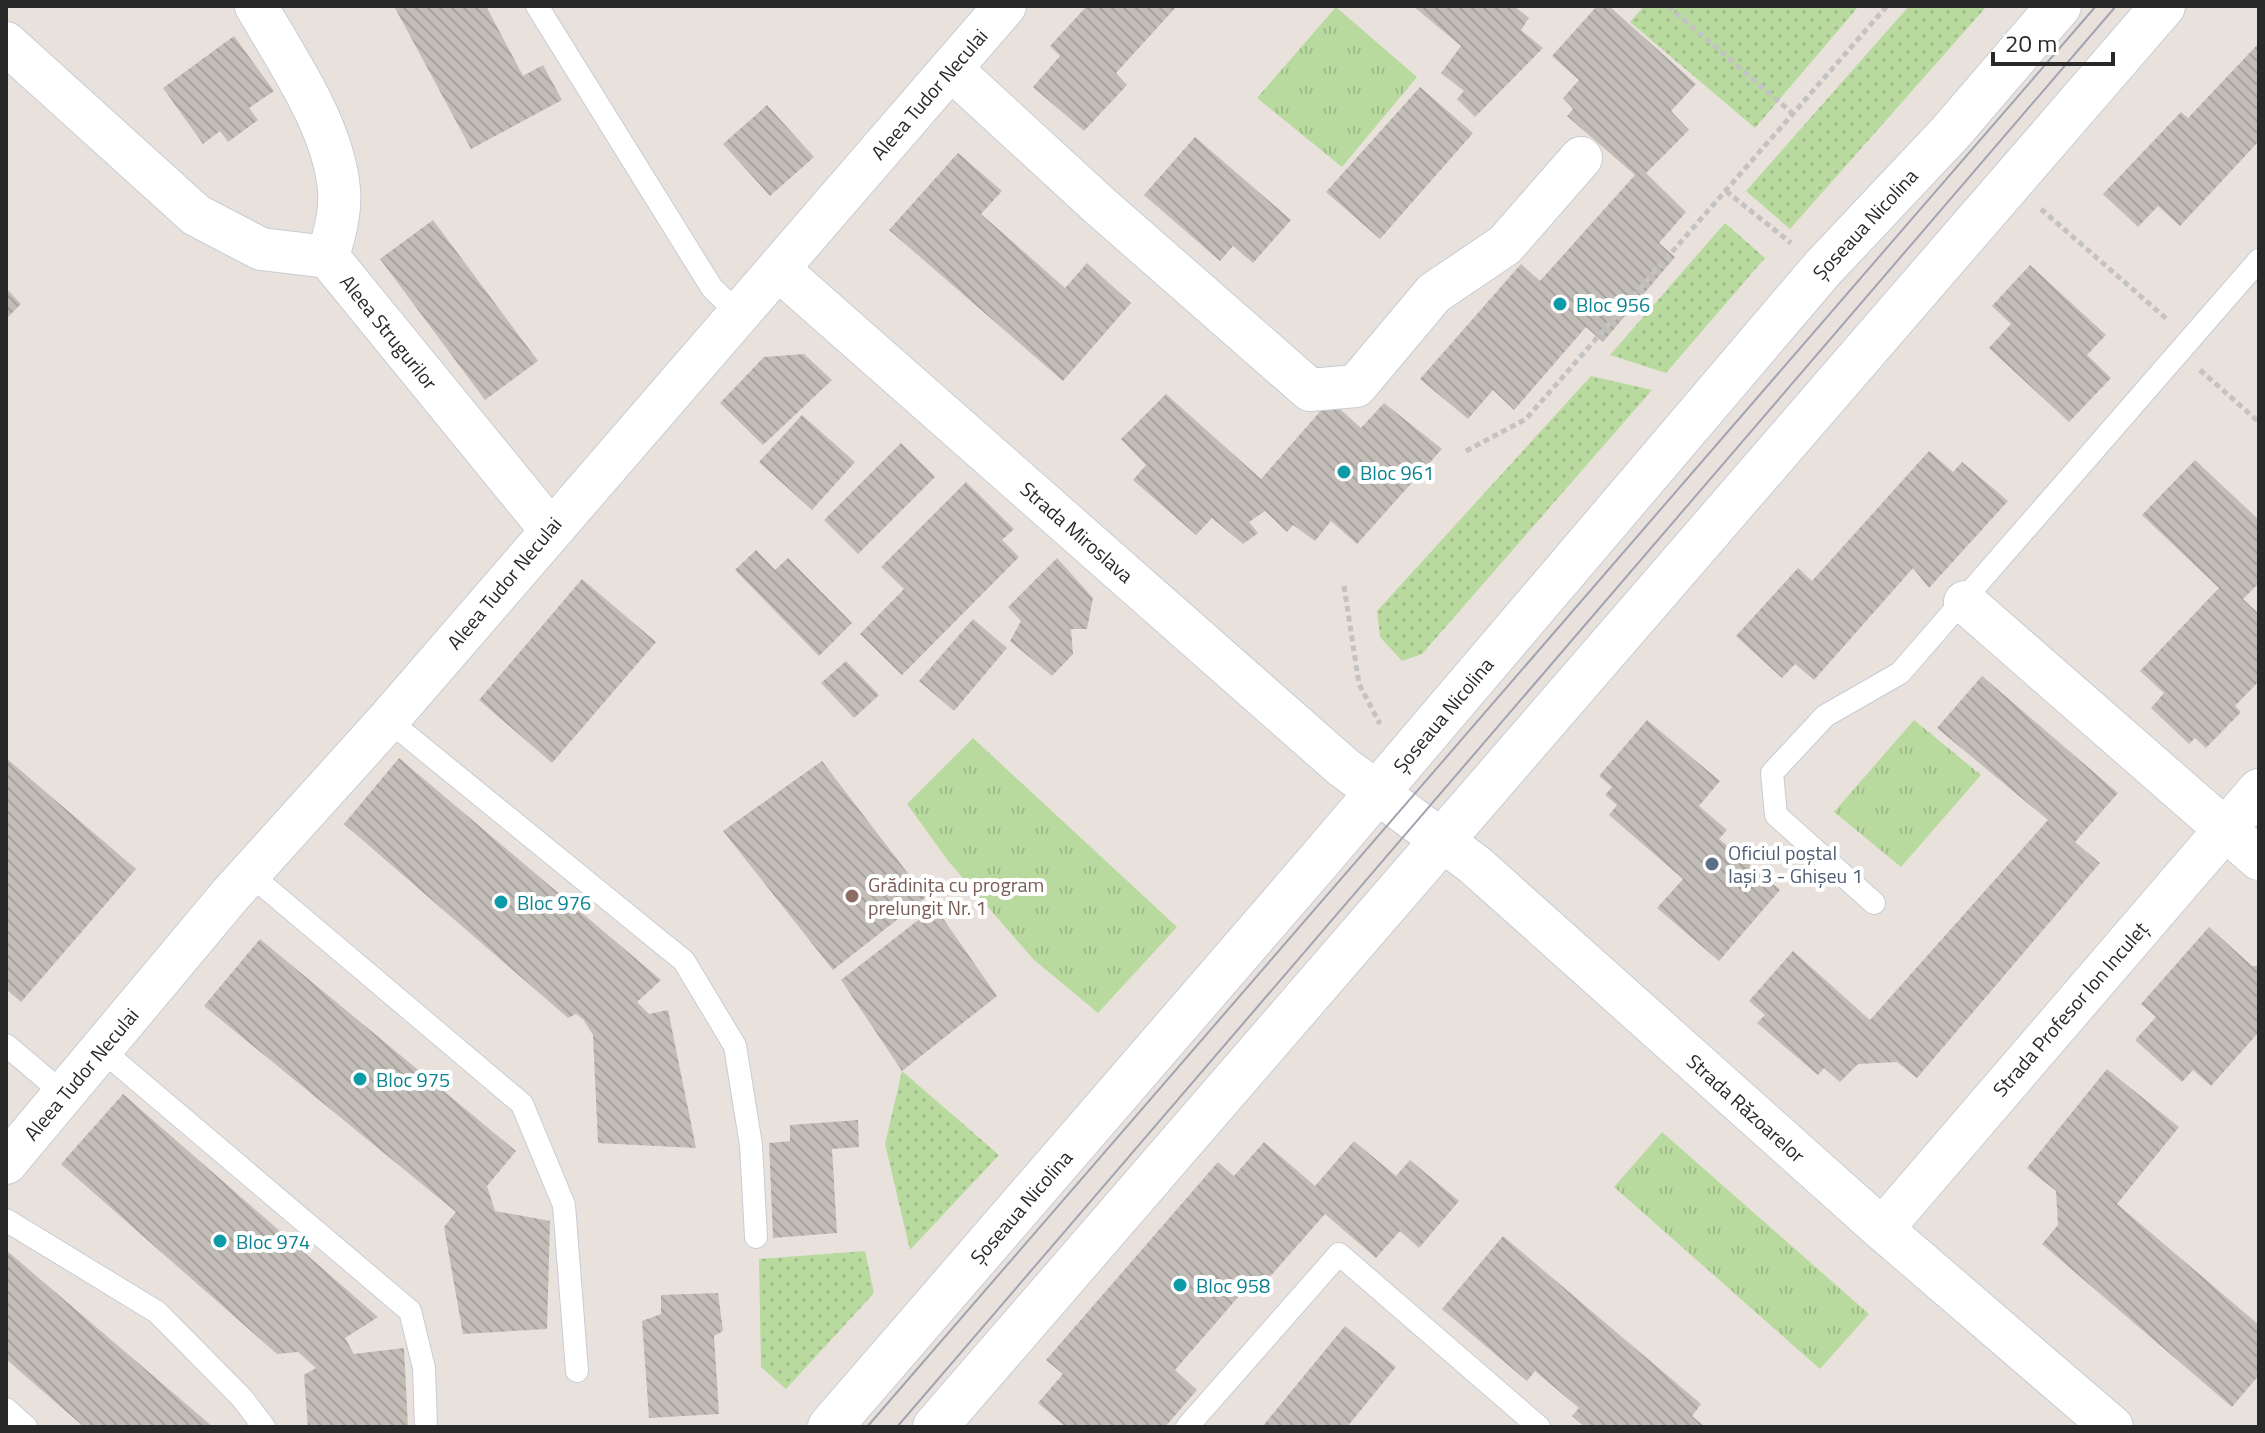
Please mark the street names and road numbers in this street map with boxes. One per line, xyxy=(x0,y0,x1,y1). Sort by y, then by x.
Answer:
street label: Aleea Tudor Neculai xyxy=(863,22,995,166)
street label: Șoseaua Nicolina xyxy=(1805,161,1925,287)
street label: Aleea Strugurilor xyxy=(333,268,445,396)
street label: Strada Miroslava xyxy=(1013,474,1141,590)
street label: Aleea Tudor Neculai xyxy=(439,510,569,656)
street label: Șoseaua Nicolina xyxy=(1385,650,1501,780)
street label: Strada Profesor Ion Inculeț xyxy=(1985,914,2155,1104)
street label: Aleea Tudor Neculai xyxy=(16,1001,146,1147)
street label: Strada Răzoarelor xyxy=(1680,1046,1812,1170)
street label: Șoseaua Nicolina xyxy=(962,1143,1080,1271)

